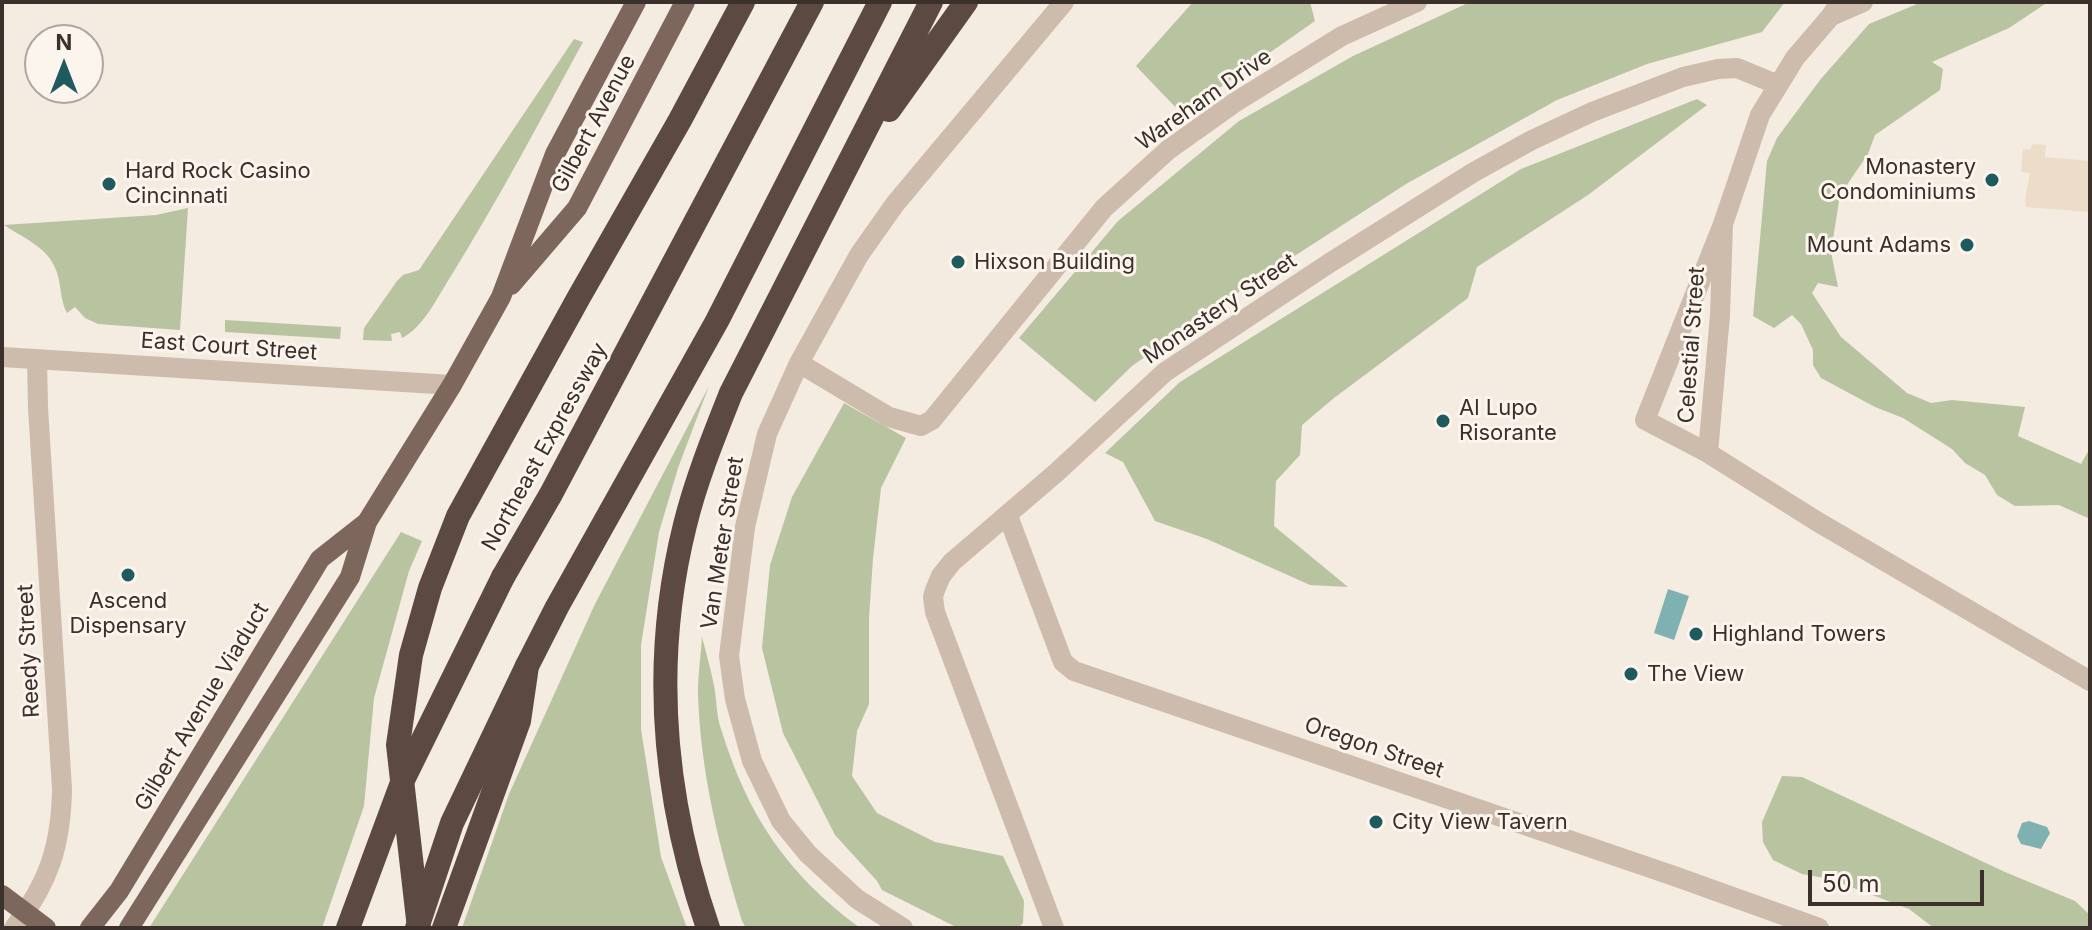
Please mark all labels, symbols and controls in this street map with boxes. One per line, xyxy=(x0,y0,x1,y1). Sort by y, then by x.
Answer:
north arrow xyxy=(24,24,104,104)
text: N xyxy=(56,29,72,55)
street label: Wareham Drive xyxy=(1131,44,1277,156)
street label: Gilbert Avenue xyxy=(547,50,641,198)
place label: Monastery Condominiums xyxy=(1820,154,1976,206)
place label: Hard Rock Casino Cincinnati xyxy=(125,158,311,210)
marker: Monastery Condominiums xyxy=(1983,171,2001,189)
marker: Hard Rock Casino Cincinnati xyxy=(100,175,118,193)
place label: Mount Adams xyxy=(1807,232,1951,258)
marker: Mount Adams xyxy=(1958,236,1976,254)
street label: Monastery Street xyxy=(1138,248,1302,370)
place label: Hixson Building xyxy=(974,249,1135,275)
marker: Hixson Building xyxy=(949,253,967,271)
street label: Celestial Street xyxy=(1673,266,1711,424)
street label: East Court Street xyxy=(140,328,318,366)
street label: Northeast Expressway xyxy=(477,338,613,556)
place label: Al Lupo Risorante xyxy=(1459,395,1557,446)
marker: Al Lupo Risorante xyxy=(1434,412,1452,430)
street label: Van Meter Street xyxy=(696,455,750,631)
marker: Ascend Dispensary xyxy=(119,566,137,584)
street label: Reedy Street xyxy=(12,584,46,718)
place label: Ascend Dispensary xyxy=(69,588,187,640)
street label: Gilbert Avenue Viaduct xyxy=(129,598,275,816)
place label: Highland Towers xyxy=(1712,621,1886,647)
marker: Highland Towers xyxy=(1687,625,1705,643)
place label: The View xyxy=(1647,661,1744,687)
marker: The View xyxy=(1622,665,1640,683)
street label: Oregon Street xyxy=(1301,712,1447,784)
place label: City View Tavern xyxy=(1392,809,1568,835)
marker: City View Tavern xyxy=(1367,813,1385,831)
scale bar xyxy=(1812,854,1988,904)
text: 50 m xyxy=(1822,869,1880,898)

